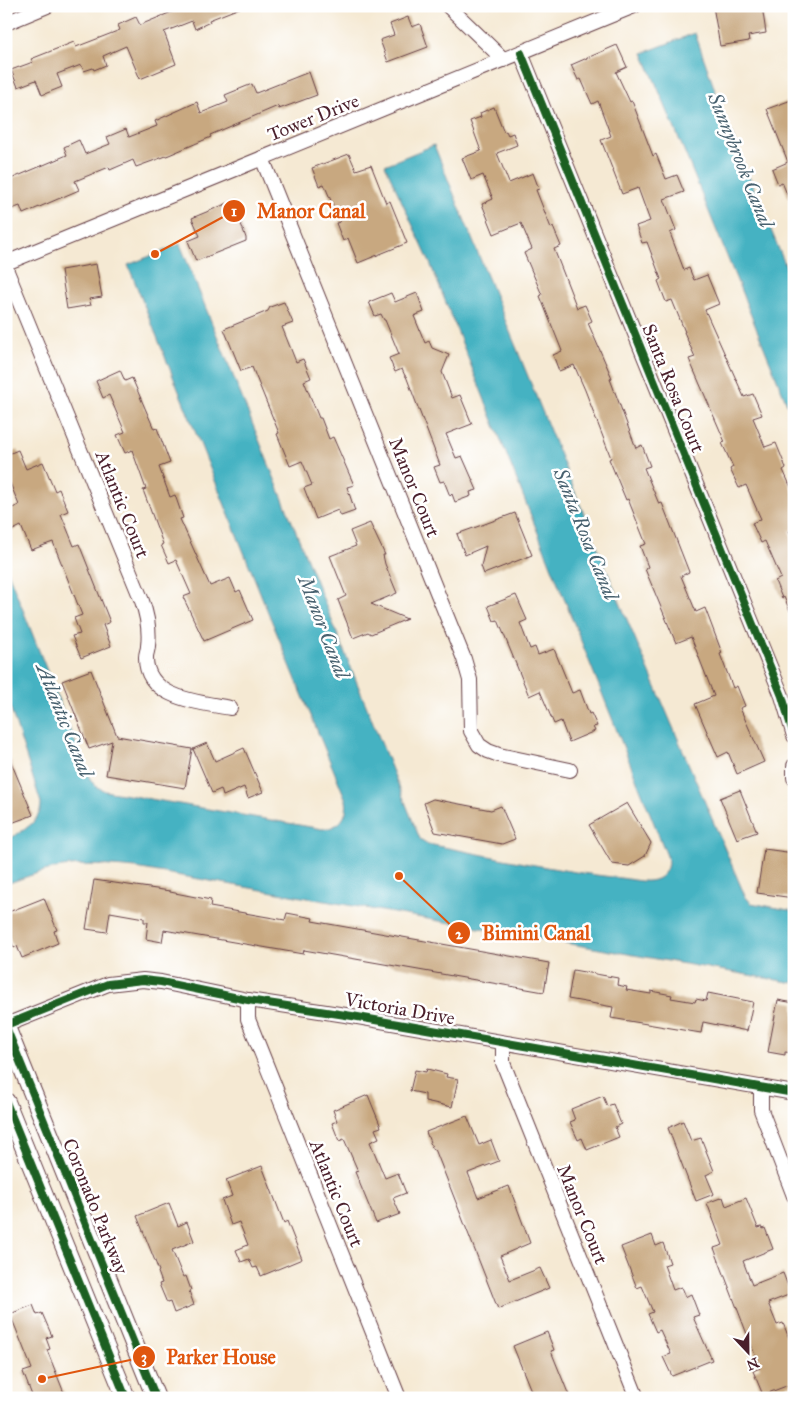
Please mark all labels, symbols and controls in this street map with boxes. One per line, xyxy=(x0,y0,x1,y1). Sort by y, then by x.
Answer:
water label: Sunnybrook Canal xyxy=(703,88,780,232)
street label: Tower Drive xyxy=(264,89,362,146)
callout: Manor Canal xyxy=(222,194,375,229)
text: Manor Canal xyxy=(257,199,366,223)
text: 1 xyxy=(231,202,237,220)
street label: Santa Rosa Court xyxy=(637,321,710,456)
street label: Manor Court xyxy=(384,434,445,541)
street label: Atlantic Court xyxy=(90,446,155,561)
water label: Santa Rosa Canal xyxy=(548,464,624,605)
water label: Manor Canal xyxy=(293,570,355,683)
water label: Atlantic Canal xyxy=(31,658,99,782)
callout: Bimini Canal xyxy=(447,916,600,951)
text: Bimini Canal xyxy=(482,921,591,945)
text: 2 xyxy=(455,925,463,943)
street label: Victoria Drive xyxy=(342,987,457,1029)
street label: Coronado Parkway xyxy=(58,1135,134,1278)
street label: Atlantic Court xyxy=(304,1135,369,1250)
street label: Manor Court xyxy=(552,1161,613,1268)
north arrow xyxy=(722,1326,772,1376)
callout: Parker House xyxy=(131,1339,286,1374)
text: Parker House xyxy=(166,1345,277,1369)
text: 3 xyxy=(141,1348,147,1367)
text: N xyxy=(744,1353,761,1374)

